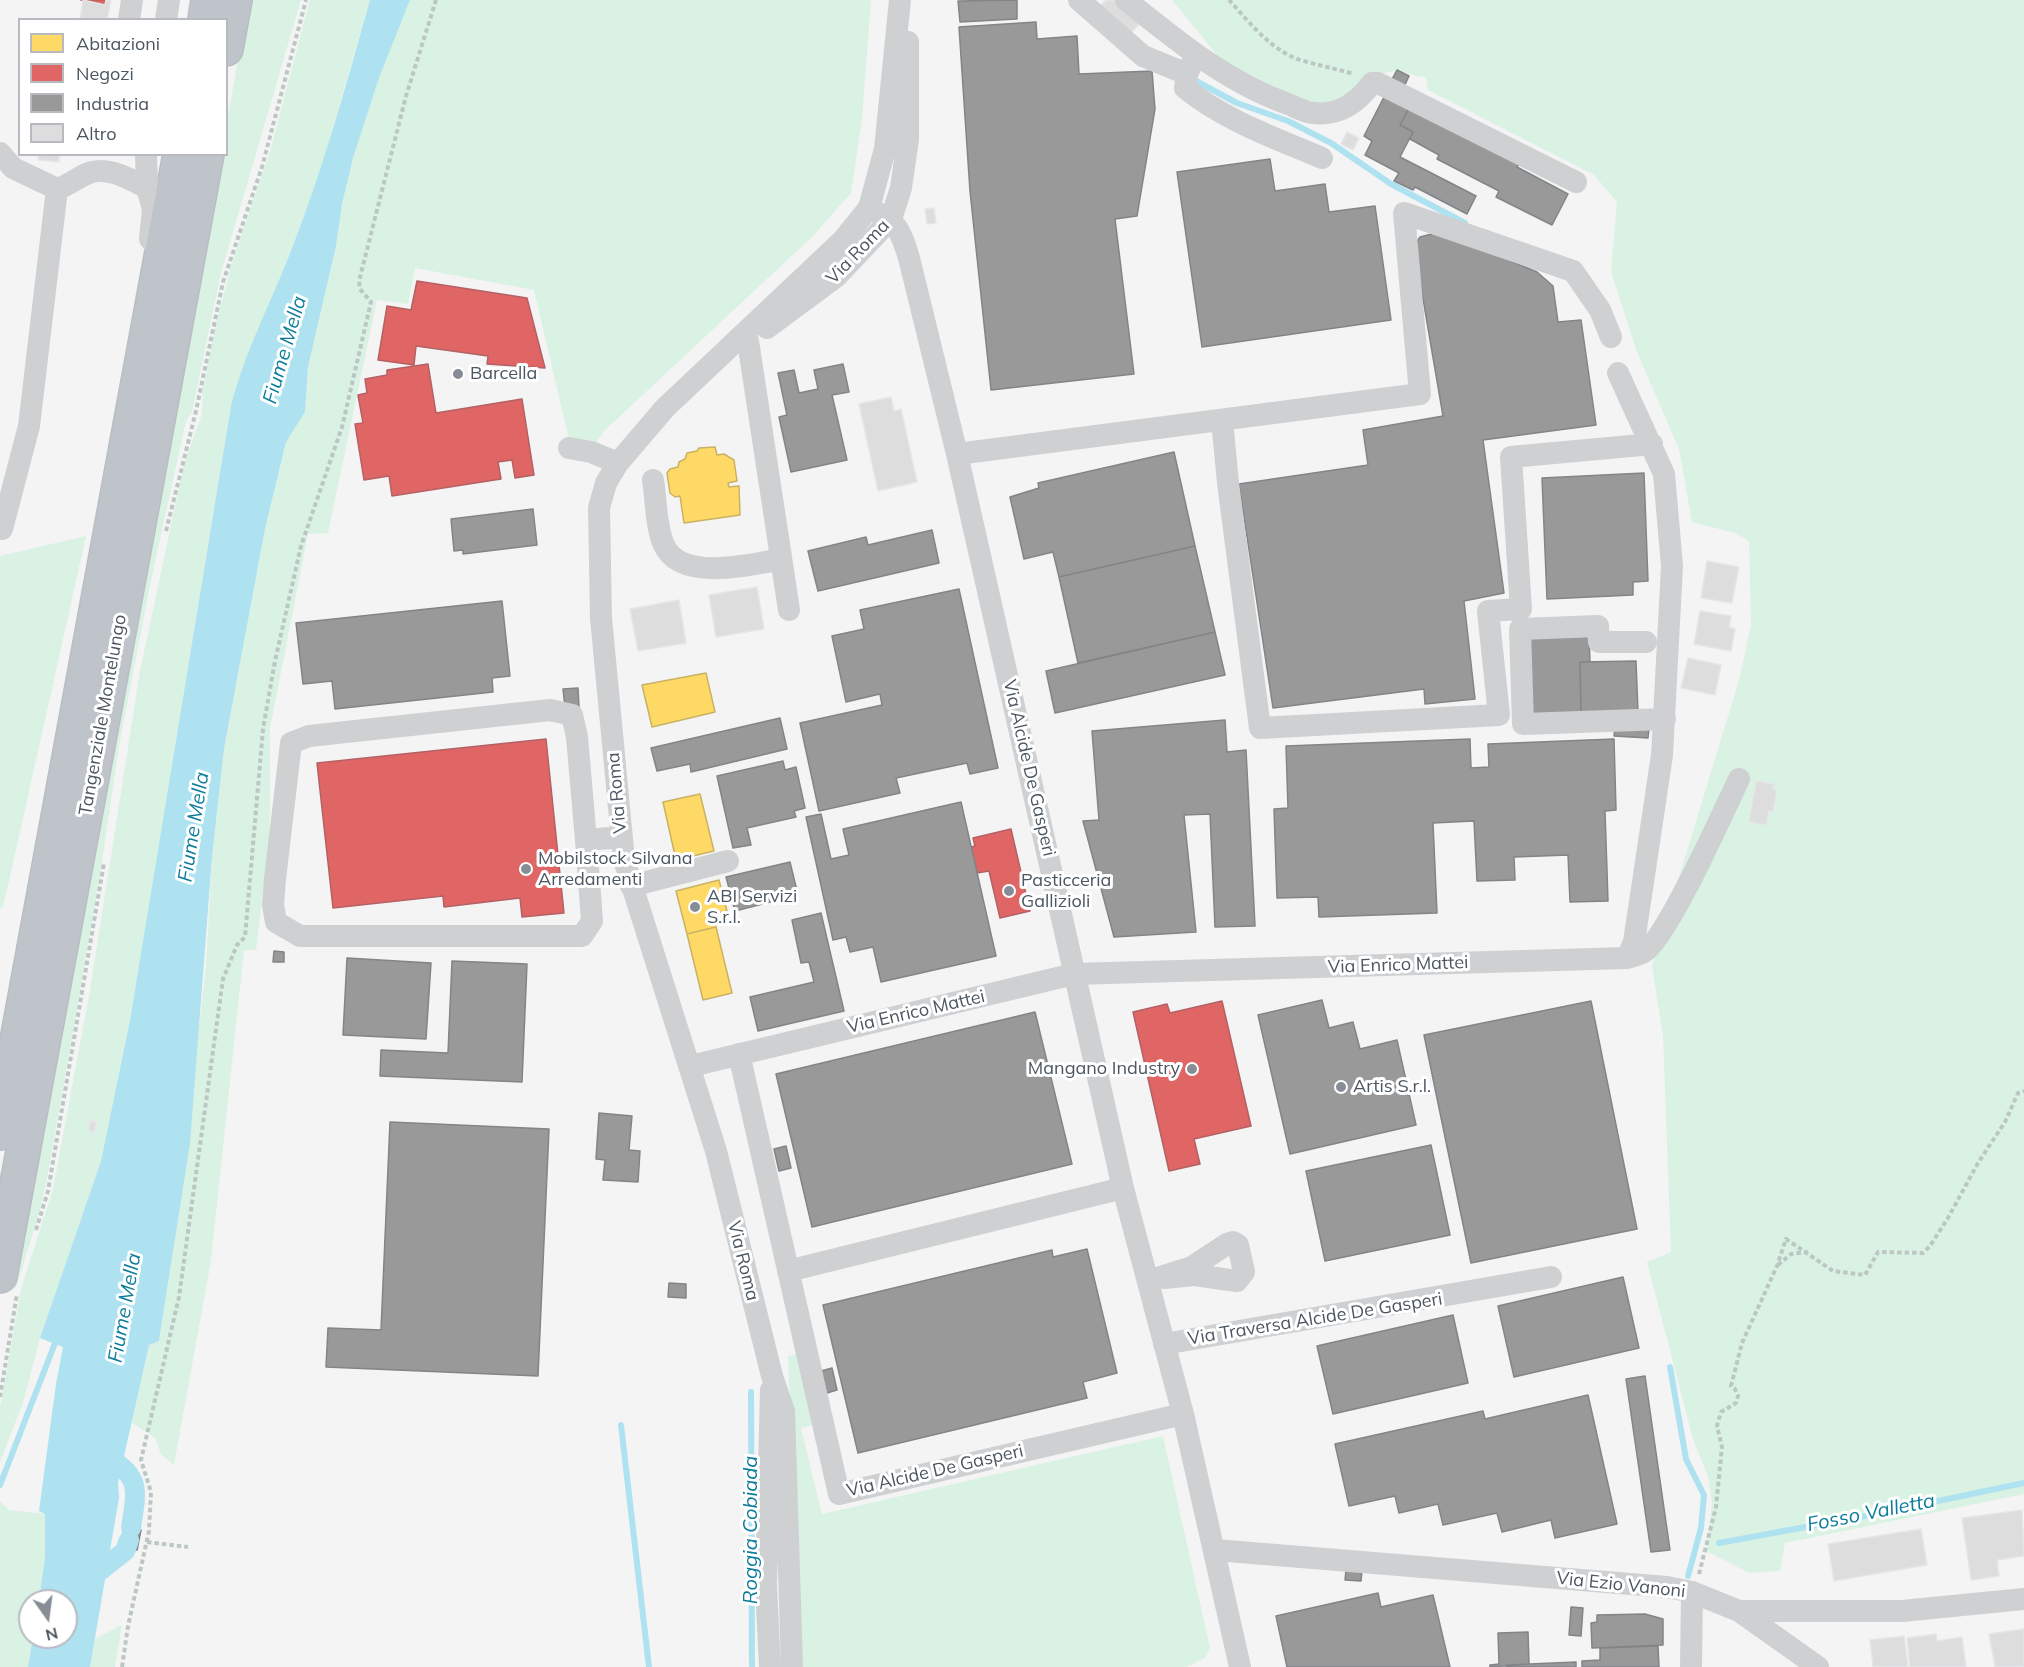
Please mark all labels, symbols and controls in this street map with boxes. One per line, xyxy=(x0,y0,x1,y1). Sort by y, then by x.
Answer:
legend xyxy=(18,18,228,156)
text: Abitazioni xyxy=(76,32,160,55)
text: Negozi xyxy=(76,62,134,85)
text: Industria xyxy=(76,92,149,115)
text: Altro xyxy=(76,122,117,145)
street label: Via Roma xyxy=(822,215,894,289)
water label: Fiume Mella xyxy=(258,293,312,407)
place label: Barcella xyxy=(470,363,537,385)
marker: Barcella xyxy=(451,367,465,381)
street label: Tangenziale Montelungo xyxy=(75,613,131,817)
street label: Via Alcide De Gasperi xyxy=(998,678,1060,858)
street label: Via Roma xyxy=(603,751,631,835)
water label: Fiume Mella xyxy=(173,770,215,884)
place label: Mobilstock Silvana Arredamenti xyxy=(538,848,693,890)
marker: Mobilstock Silvana Arredamenti xyxy=(519,862,533,876)
place label: Pasticceria Gallizioli xyxy=(1021,870,1111,912)
marker: Pasticceria Gallizioli xyxy=(1002,884,1016,898)
place label: ABI Servizi S.r.l. xyxy=(707,886,797,928)
marker: ABI Servizi S.r.l. xyxy=(688,900,702,914)
street label: Via Enrico Mattei xyxy=(1327,952,1469,978)
street label: Via Enrico Mattei xyxy=(845,986,987,1038)
place label: Mangano Industry xyxy=(1028,1058,1180,1080)
marker: Mangano Industry xyxy=(1185,1062,1199,1076)
place label: Artis S.r.l. xyxy=(1353,1076,1431,1098)
marker: Artis S.r.l. xyxy=(1334,1080,1348,1094)
street label: Via Roma xyxy=(723,1219,763,1303)
water label: Fiume Mella xyxy=(104,1251,146,1365)
street label: Via Traversa Alcide De Gasperi xyxy=(1186,1288,1444,1350)
street label: Via Alcide De Gasperi xyxy=(845,1440,1025,1502)
water label: Roggia Cobiada xyxy=(739,1456,763,1604)
water label: Fosso Valletta xyxy=(1805,1489,1937,1537)
street label: Via Ezio Vanoni xyxy=(1555,1567,1687,1603)
north arrow xyxy=(18,1589,78,1649)
text: N xyxy=(44,1623,60,1646)

